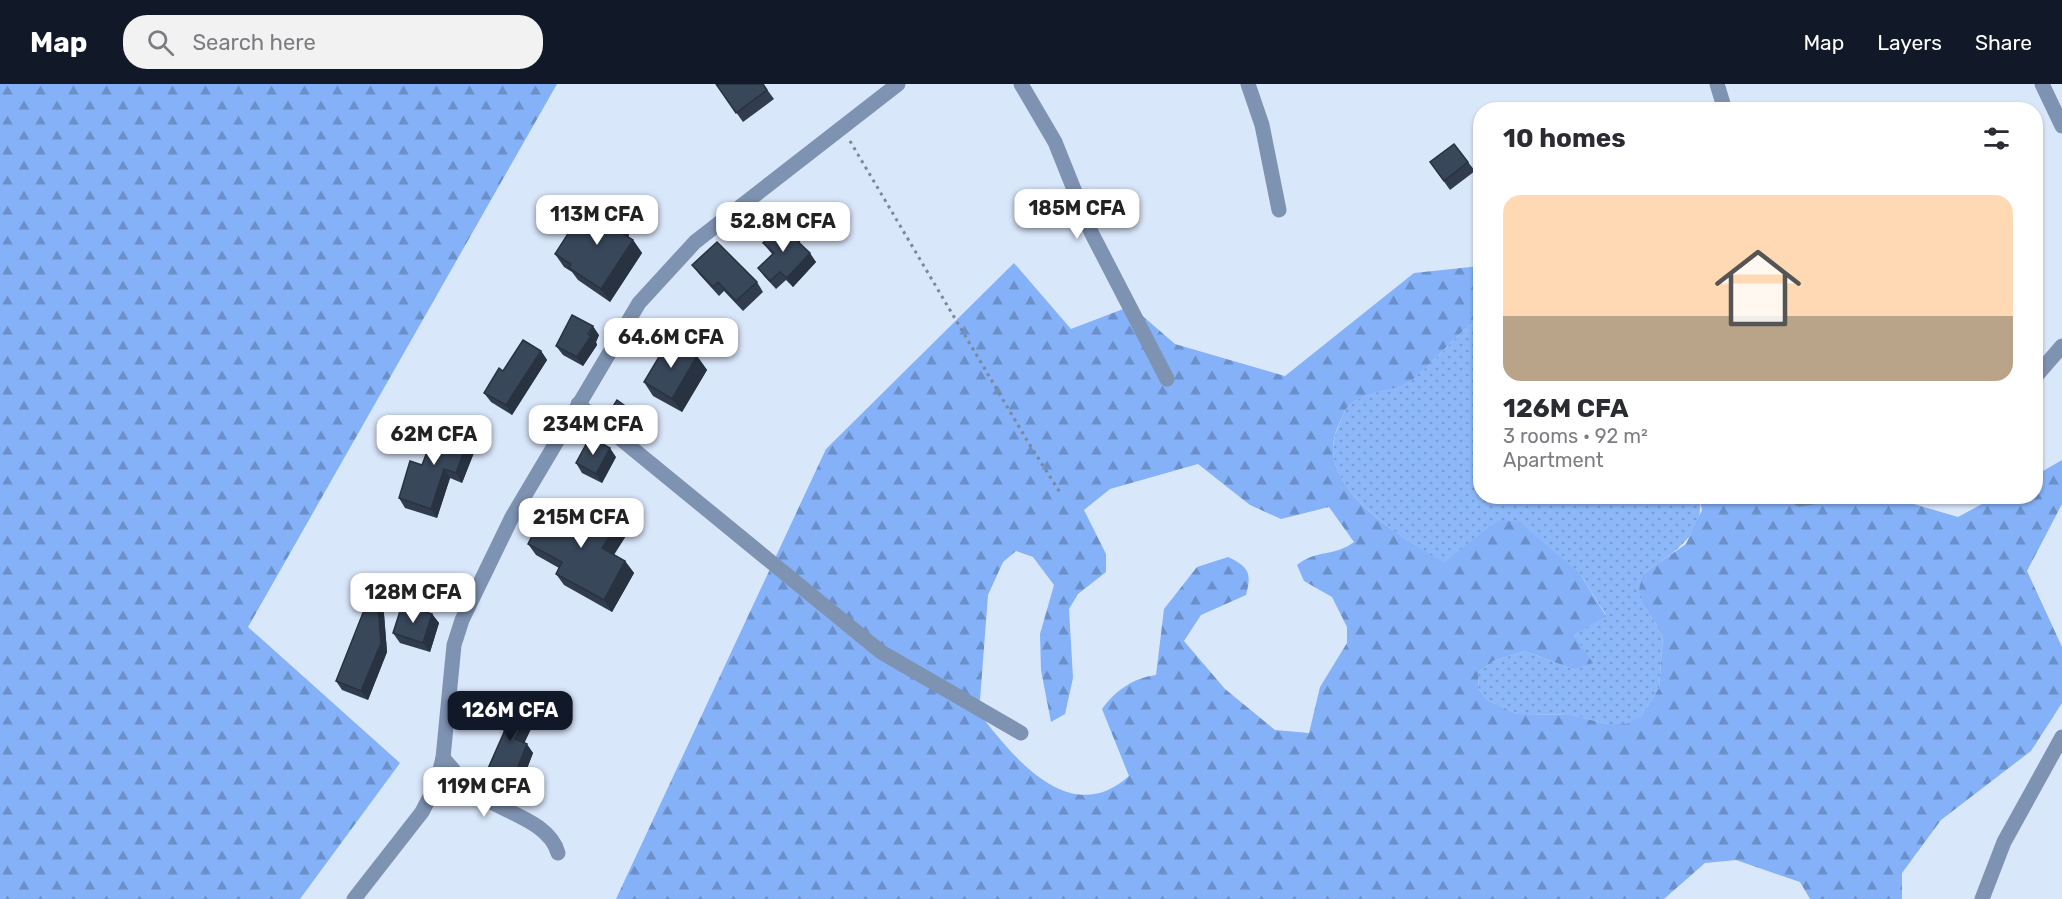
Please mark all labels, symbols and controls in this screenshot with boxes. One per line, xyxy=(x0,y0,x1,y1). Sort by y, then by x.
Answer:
search box xyxy=(123,15,543,69)
text: Map xyxy=(30,26,87,59)
icon: search xyxy=(144,26,177,59)
text: Search here xyxy=(192,29,316,56)
text: Map xyxy=(1803,30,1844,55)
text: Layers xyxy=(1877,30,1942,55)
text: Share xyxy=(1975,30,2032,55)
icon: filters xyxy=(1980,122,2013,155)
text: 10 homes xyxy=(1503,123,1626,154)
pin: 185M CFA xyxy=(1015,189,1139,240)
pin: 113M CFA xyxy=(535,195,659,246)
text: 185M CFA xyxy=(1028,196,1126,220)
text: 113M CFA xyxy=(550,202,644,226)
pin: 52.8M CFA xyxy=(714,202,852,253)
text: 52.8M CFA xyxy=(730,209,836,233)
icon: home xyxy=(1704,234,1812,342)
pin: 64.6M CFA xyxy=(602,318,740,369)
text: 64.6M CFA xyxy=(618,325,724,349)
text: 126M CFA xyxy=(1503,393,1629,424)
pin: 234M CFA xyxy=(531,405,655,456)
text: 234M CFA xyxy=(543,412,643,436)
pin: 62M CFA xyxy=(379,415,489,466)
text: 62M CFA xyxy=(391,422,477,446)
text: 3 rooms · 92 m² xyxy=(1503,424,1648,448)
text: Apartment xyxy=(1503,448,1604,472)
pin: 215M CFA xyxy=(519,498,643,549)
text: 215M CFA xyxy=(533,505,629,529)
pin: 128M CFA xyxy=(351,573,475,624)
text: 128M CFA xyxy=(364,580,462,604)
pin: 126M CFA xyxy=(448,691,572,742)
text: 126M CFA xyxy=(462,698,558,722)
pin: 119M CFA xyxy=(422,767,546,818)
text: 119M CFA xyxy=(437,774,531,798)

